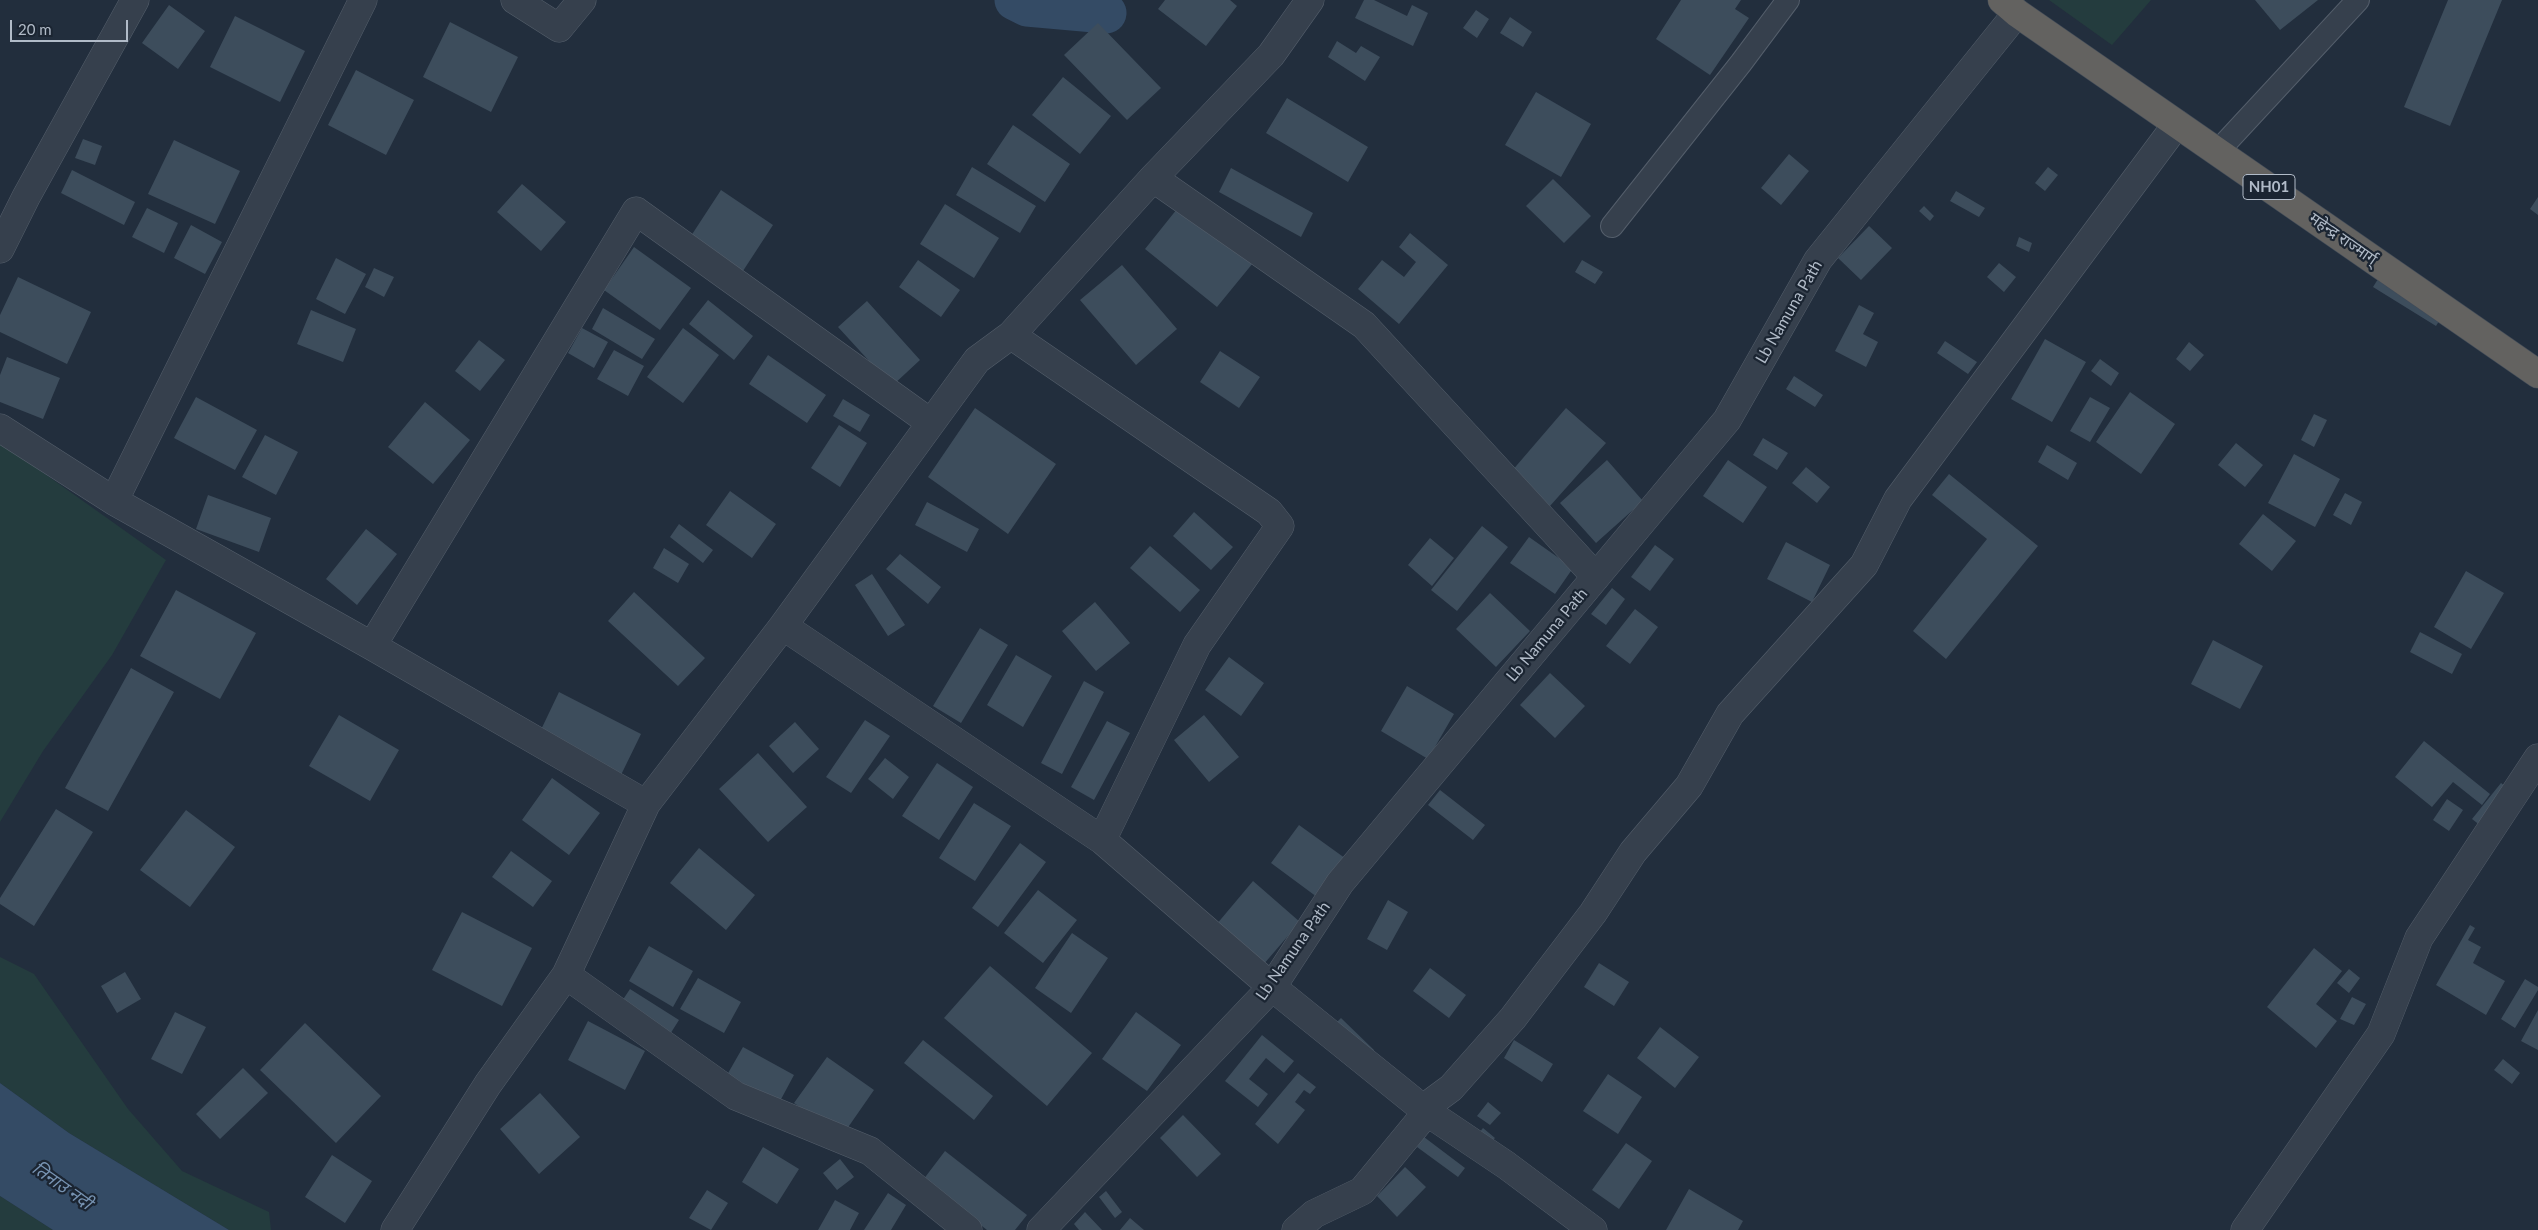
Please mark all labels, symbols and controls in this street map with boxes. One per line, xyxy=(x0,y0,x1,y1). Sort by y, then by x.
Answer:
scale bar xyxy=(12,10,130,42)
text: 20 m xyxy=(18,20,52,38)
road number: NH01 xyxy=(2243,174,2295,200)
street label: महेन्द्र राज्मार्ग् xyxy=(2305,209,2381,269)
street label: Lb Namuna Path xyxy=(1752,257,1826,367)
street label: Lb Namuna Path xyxy=(1502,584,1592,686)
street label: Lb Namuna Path xyxy=(1252,898,1334,1004)
water label: तिनाउ नदी xyxy=(28,1158,96,1214)

